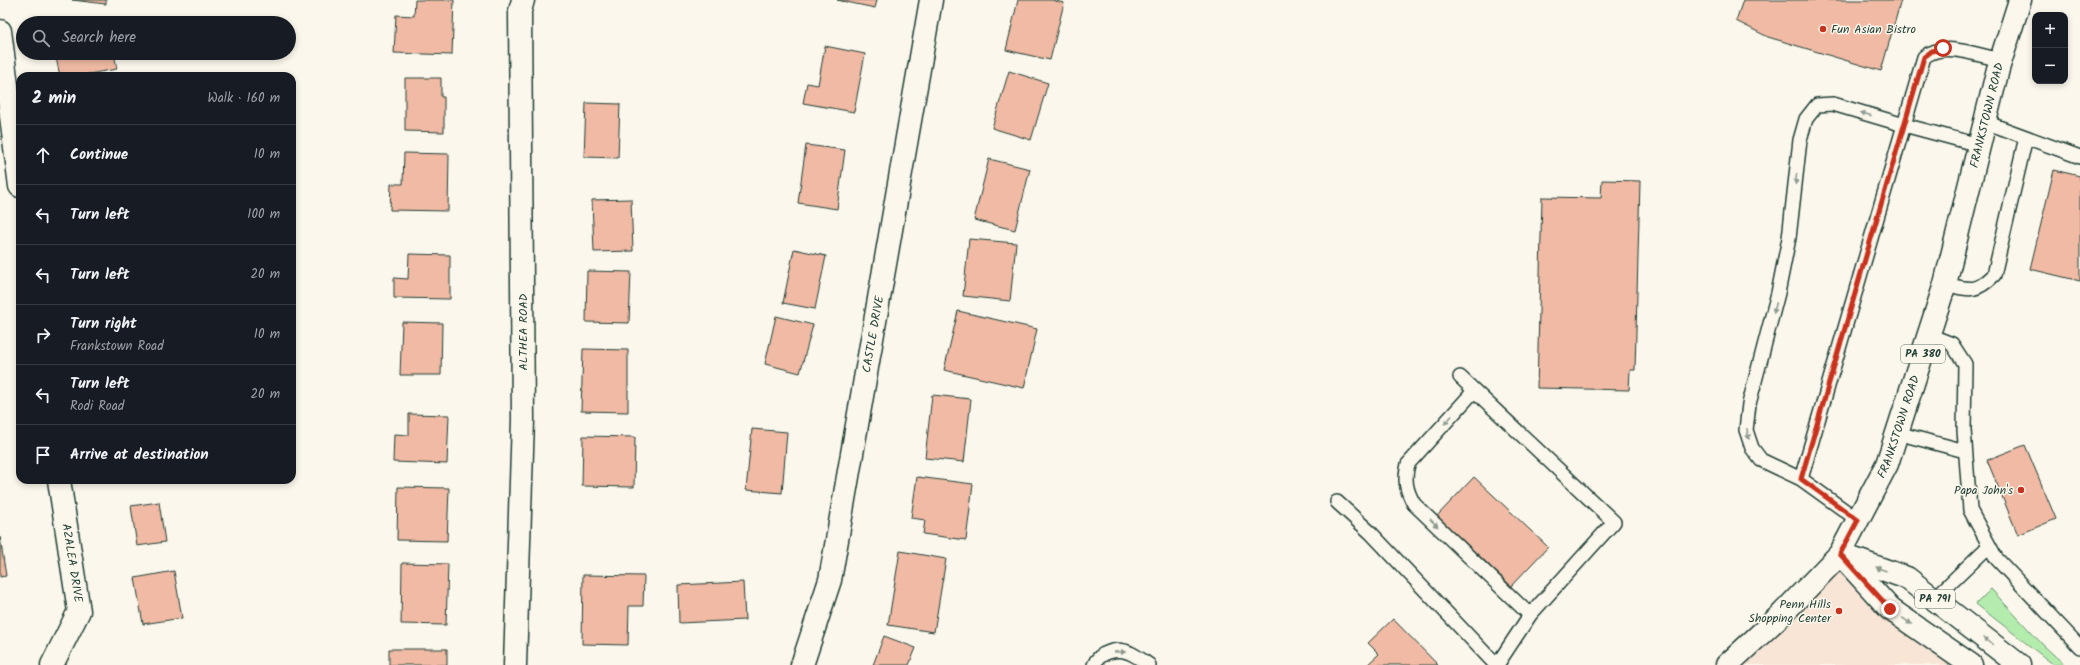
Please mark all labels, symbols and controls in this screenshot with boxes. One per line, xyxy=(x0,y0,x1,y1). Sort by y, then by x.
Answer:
map controls xyxy=(2032,12,2068,84)
button: + xyxy=(2032,12,2068,48)
search box xyxy=(16,16,296,60)
place label: Fun Asian Bistro xyxy=(1831,20,1916,39)
marker: Fun Asian Bistro xyxy=(1818,24,1828,34)
text: Search here xyxy=(62,26,136,50)
icon: search xyxy=(30,27,52,49)
route start xyxy=(1934,39,1952,57)
button: − xyxy=(2032,48,2068,84)
street label: FRANKSTOWN ROAD xyxy=(1965,60,2009,170)
text: 2 min xyxy=(32,85,76,112)
text: Walk · 160 m xyxy=(208,88,280,109)
one-way arrow xyxy=(1860,111,1872,117)
text: Continue xyxy=(70,143,128,167)
icon: ahead xyxy=(32,144,54,166)
text: 10 m xyxy=(254,144,280,165)
one-way arrow xyxy=(1792,173,1799,185)
text: Turn left xyxy=(70,203,130,227)
icon: left xyxy=(32,204,54,226)
text: 100 m xyxy=(247,204,280,225)
text: Turn left xyxy=(70,263,130,287)
icon: left xyxy=(32,264,54,286)
text: 20 m xyxy=(250,264,280,285)
street label: ALTHEA ROAD xyxy=(514,293,533,370)
street label: CASTLE DRIVE xyxy=(857,293,889,374)
one-way arrow xyxy=(1772,302,1778,314)
text: Turn right xyxy=(70,312,137,336)
icon: right xyxy=(32,324,54,346)
text: 10 m xyxy=(254,324,280,345)
text: Frankstown Road xyxy=(70,336,164,357)
road number: PA 380 xyxy=(1901,345,1945,363)
text: Turn left xyxy=(70,372,130,396)
street label: FRANKSTOWN ROAD xyxy=(1872,372,1925,482)
icon: left xyxy=(32,384,54,406)
text: 20 m xyxy=(250,384,280,405)
text: Rodi Road xyxy=(70,396,124,417)
one-way arrow xyxy=(1444,415,1453,424)
one-way arrow xyxy=(1746,428,1752,440)
text: Arrive at destination xyxy=(70,443,209,467)
icon: arrive xyxy=(32,444,54,466)
place label: Papa John's xyxy=(1954,481,2013,500)
marker: Papa John's xyxy=(2016,485,2026,495)
one-way arrow xyxy=(1429,519,1439,528)
street label: AZALEA DRIVE xyxy=(56,522,88,605)
one-way arrow xyxy=(1875,565,1887,571)
road number: PA 791 xyxy=(1915,590,1955,608)
place label: Penn Hills Shopping Center xyxy=(1749,595,1832,628)
route end xyxy=(1881,600,1899,618)
marker: Penn Hills Shopping Center xyxy=(1834,606,1844,616)
one-way arrow xyxy=(1902,617,1913,625)
one-way arrow xyxy=(1983,636,1994,645)
one-way arrow xyxy=(1114,648,1126,655)

